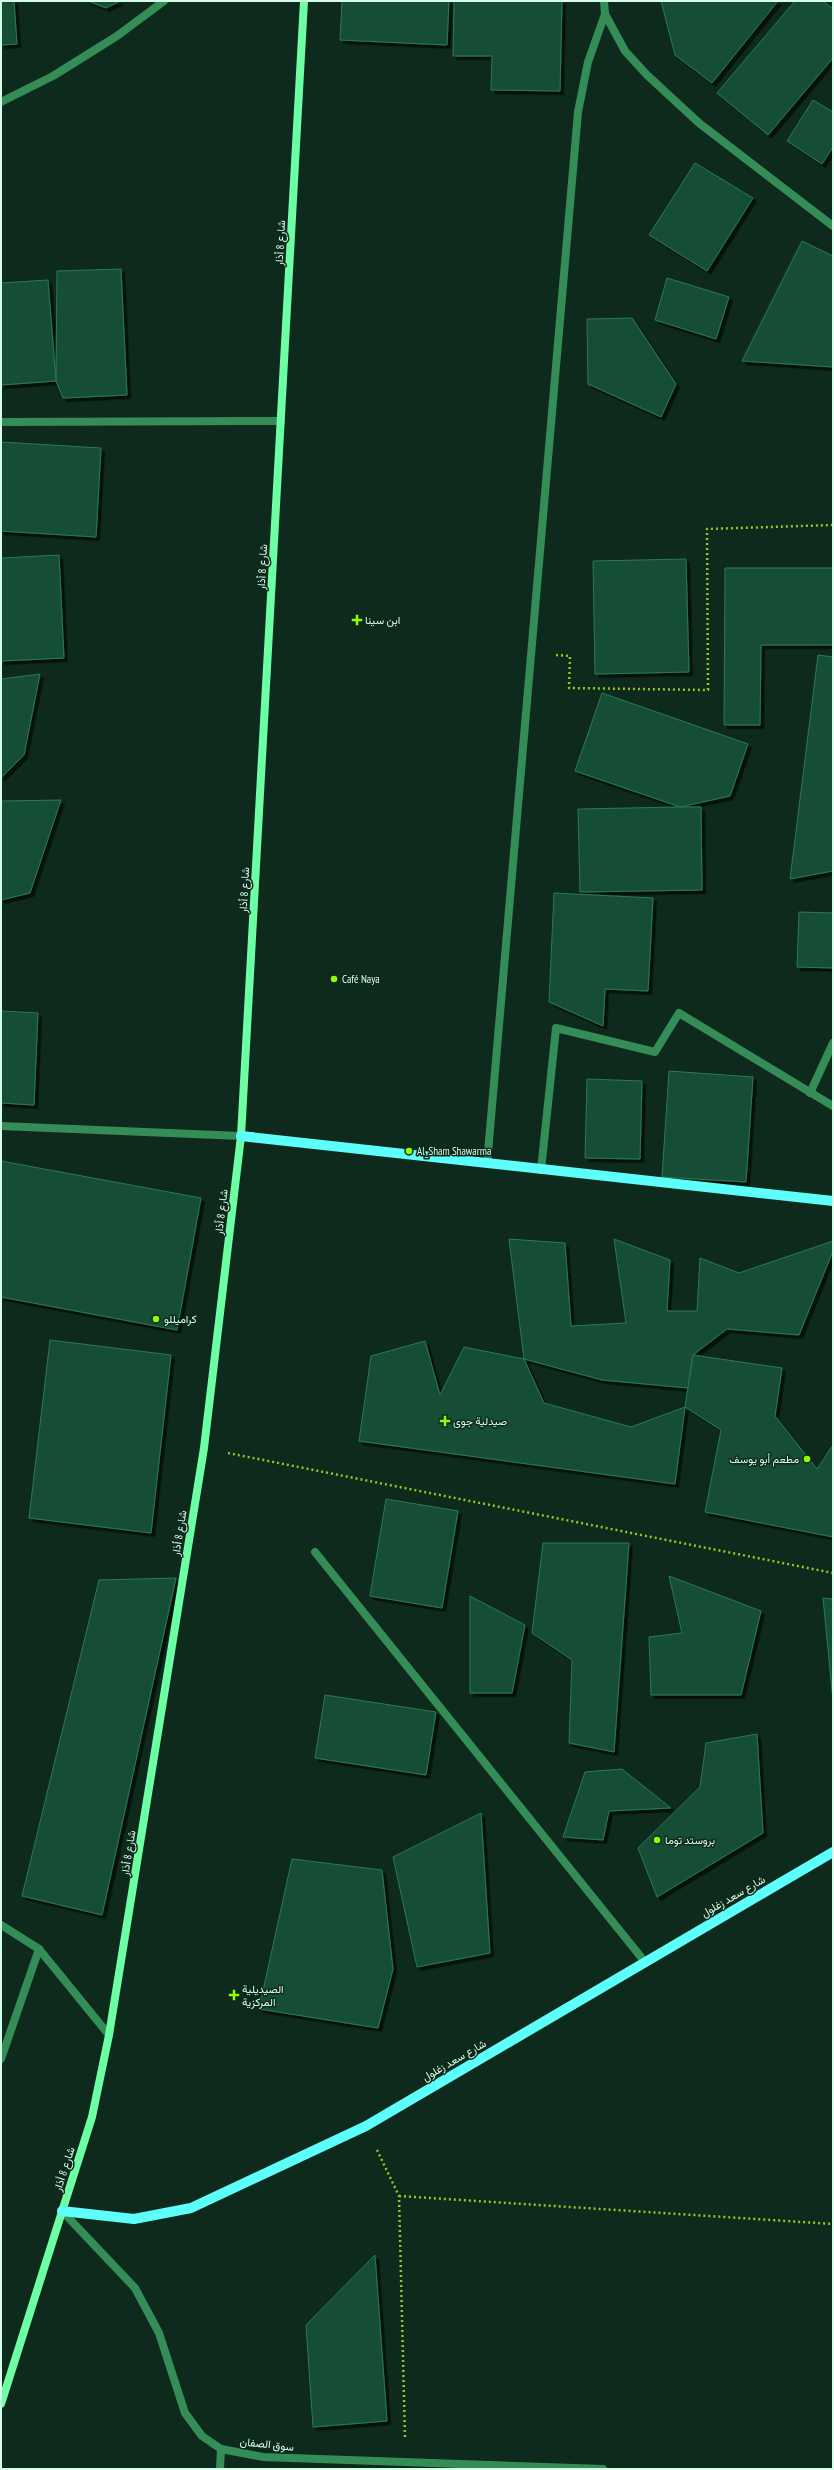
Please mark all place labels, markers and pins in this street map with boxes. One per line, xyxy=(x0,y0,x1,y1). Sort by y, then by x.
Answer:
place label: ابن سينا xyxy=(365,613,400,627)
marker: ابن سينا xyxy=(352,615,362,625)
place label: Café Naya xyxy=(342,972,380,986)
marker: Café Naya xyxy=(329,974,339,984)
place label: Al_Sham Shawarma xyxy=(417,1144,491,1158)
marker: Al_Sham Shawarma xyxy=(404,1146,414,1156)
place label: كراميللو xyxy=(164,1312,197,1326)
marker: كراميللو xyxy=(151,1314,161,1324)
place label: صيدلية جوى xyxy=(453,1414,507,1428)
marker: صيدلية جوى xyxy=(440,1416,450,1426)
place label: مطعم أبو يوسف xyxy=(729,1452,799,1467)
marker: مطعم أبو يوسف xyxy=(802,1454,812,1464)
place label: بروستد توما xyxy=(665,1833,715,1847)
marker: بروستد توما xyxy=(652,1835,662,1845)
place label: الصيديلية المركزية xyxy=(242,1982,284,2009)
marker: الصيديلية المركزية xyxy=(229,1990,239,2000)

